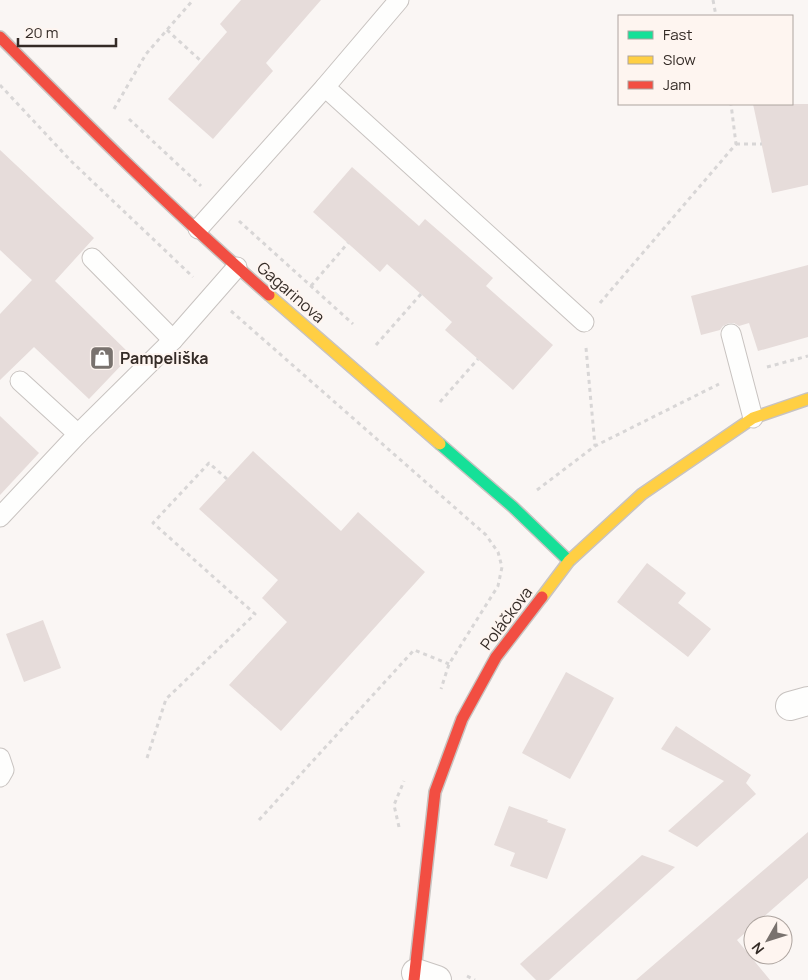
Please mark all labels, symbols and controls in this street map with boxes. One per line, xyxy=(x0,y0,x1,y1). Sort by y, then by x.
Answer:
scale bar xyxy=(18,15,115,47)
legend xyxy=(618,15,793,105)
text: 20 m xyxy=(25,22,58,43)
text: Fast xyxy=(663,24,692,45)
text: Slow xyxy=(663,49,696,70)
text: Jam xyxy=(663,74,691,95)
street label: Gagarinova xyxy=(252,256,330,328)
shop icon: Pampeliška xyxy=(89,345,115,371)
place label: Pampeliška xyxy=(120,347,209,369)
street label: Poláčkova xyxy=(475,582,537,654)
north arrow xyxy=(743,915,793,965)
text: N xyxy=(747,939,768,958)

